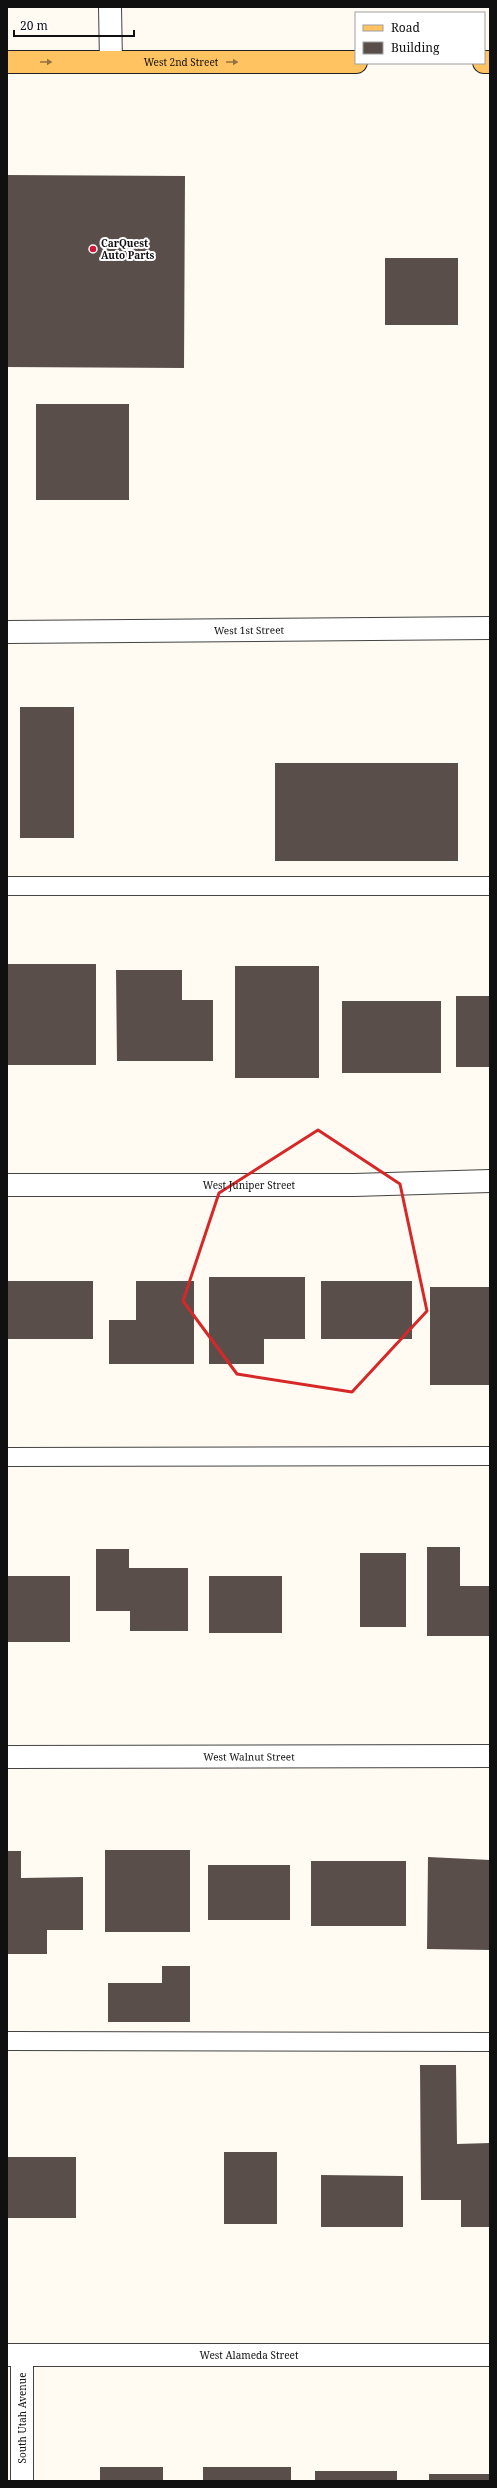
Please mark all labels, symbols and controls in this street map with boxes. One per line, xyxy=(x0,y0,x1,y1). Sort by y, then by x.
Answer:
scale bar xyxy=(14,12,134,38)
legend xyxy=(355,12,485,64)
text: 20 m xyxy=(20,17,48,34)
text: Road xyxy=(391,19,421,36)
text: Building xyxy=(391,39,440,56)
street label: West 2nd Street xyxy=(144,55,219,69)
one-way arrow xyxy=(40,59,53,65)
one-way arrow xyxy=(226,59,239,65)
place label: CarQuest Auto Parts xyxy=(101,236,154,262)
marker: CarQuest Auto Parts xyxy=(88,244,98,254)
street label: West 1st Street xyxy=(214,623,285,637)
street label: West Juniper Street xyxy=(203,1178,296,1192)
street label: West Walnut Street xyxy=(203,1749,295,1764)
street label: West Alameda Street xyxy=(200,2348,299,2362)
street label: South Utah Avenue xyxy=(15,2372,29,2464)

